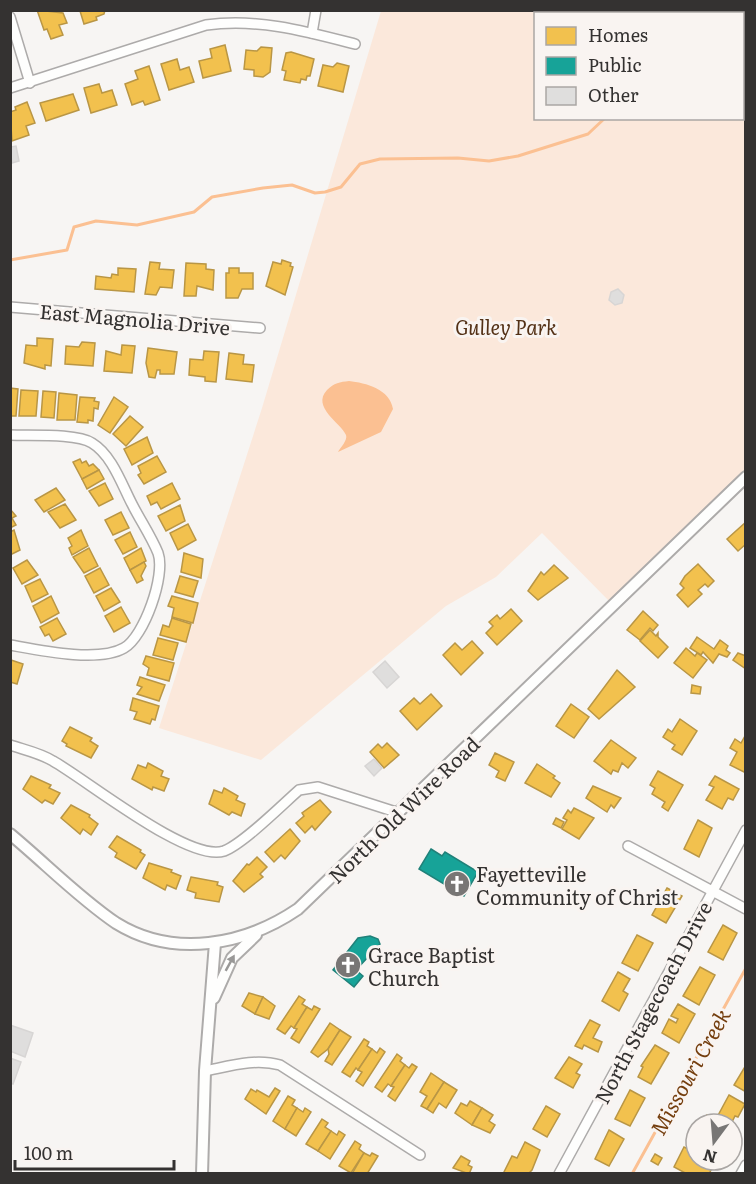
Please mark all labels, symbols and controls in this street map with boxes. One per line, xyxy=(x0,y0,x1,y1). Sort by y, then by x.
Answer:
legend xyxy=(534,12,744,120)
text: Homes xyxy=(588,21,648,48)
text: Public xyxy=(588,51,642,78)
text: Other xyxy=(588,81,639,108)
street label: East Magnolia Drive xyxy=(39,295,231,341)
park label: Gulley Park xyxy=(455,311,557,341)
street label: North Old Wire Road xyxy=(321,729,485,889)
place label: Fayetteville Community of Christ xyxy=(476,858,678,911)
church icon: Fayetteville Community of Christ xyxy=(442,869,472,899)
street label: North Stagecoach Drive xyxy=(586,895,718,1109)
place label: Grace Baptist Church xyxy=(368,939,495,992)
church icon: Grace Baptist Church xyxy=(333,950,363,980)
one-way arrow xyxy=(225,955,235,972)
water label: Missouri Creek xyxy=(641,1002,737,1140)
north arrow xyxy=(684,1112,744,1172)
scale bar xyxy=(15,1133,174,1171)
text: 100 m xyxy=(24,1139,73,1166)
text: N xyxy=(700,1144,719,1171)

